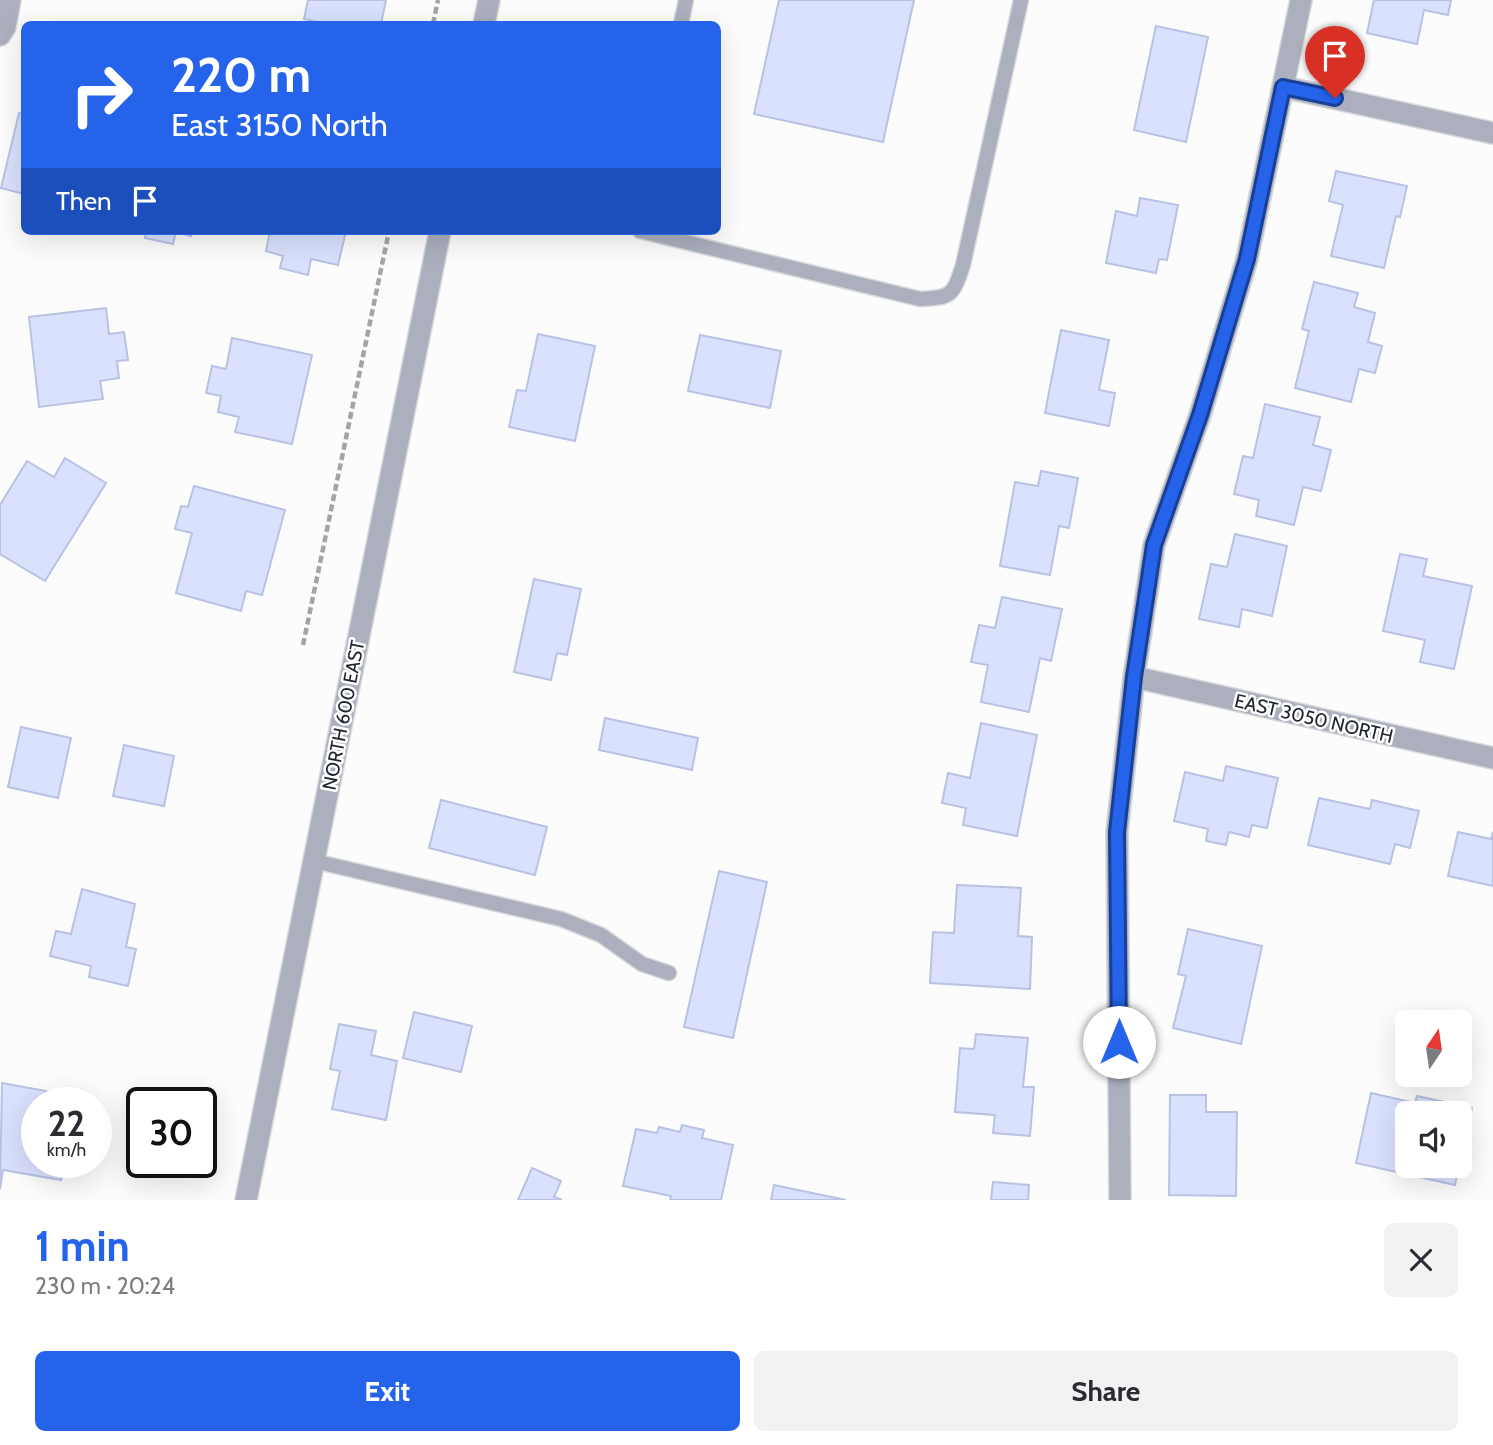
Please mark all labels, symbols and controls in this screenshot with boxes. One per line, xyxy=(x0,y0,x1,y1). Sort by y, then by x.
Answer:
pin xyxy=(1305,26,1365,98)
icon: arrive xyxy=(1316,37,1354,75)
text: 220 m xyxy=(171,45,311,104)
icon: right xyxy=(56,49,147,140)
text: East 3150 North xyxy=(171,105,388,144)
icon: arrive xyxy=(126,182,164,220)
text: Then xyxy=(56,185,112,217)
street label: NORTH 600 EAST xyxy=(318,638,369,792)
street label: EAST 3050 NORTH xyxy=(1232,689,1395,748)
position arrow xyxy=(1082,1005,1156,1079)
north arrow xyxy=(1395,1010,1472,1087)
map controls xyxy=(1395,1010,1472,1178)
speed limit sign: 30 xyxy=(126,1087,217,1178)
button: sound xyxy=(1395,1101,1472,1178)
text: 22 xyxy=(48,1102,85,1145)
text: km/h xyxy=(47,1139,86,1161)
text: 1 min xyxy=(35,1220,130,1272)
button: close xyxy=(1384,1223,1458,1297)
text: 230 m · 20:24 xyxy=(35,1272,175,1300)
button: Exit xyxy=(35,1351,740,1431)
button: Share xyxy=(754,1351,1458,1431)

